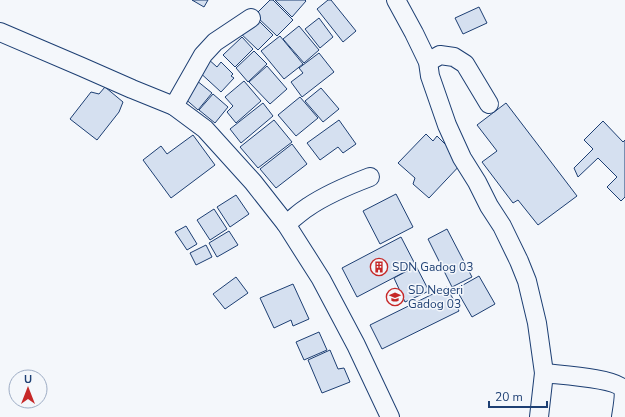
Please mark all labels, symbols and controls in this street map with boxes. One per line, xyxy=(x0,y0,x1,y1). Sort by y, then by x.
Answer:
building icon: SDN Gadog 03 xyxy=(369,257,389,277)
place label: SDN Gadog 03 xyxy=(392,259,474,275)
place label: SD Negeri Gadog 03 xyxy=(408,282,463,312)
school or university icon: SD Negeri Gadog 03 xyxy=(385,287,405,307)
north arrow xyxy=(8,369,48,409)
text: U xyxy=(24,372,32,387)
scale bar xyxy=(489,383,547,409)
text: 20 m xyxy=(495,389,523,405)

